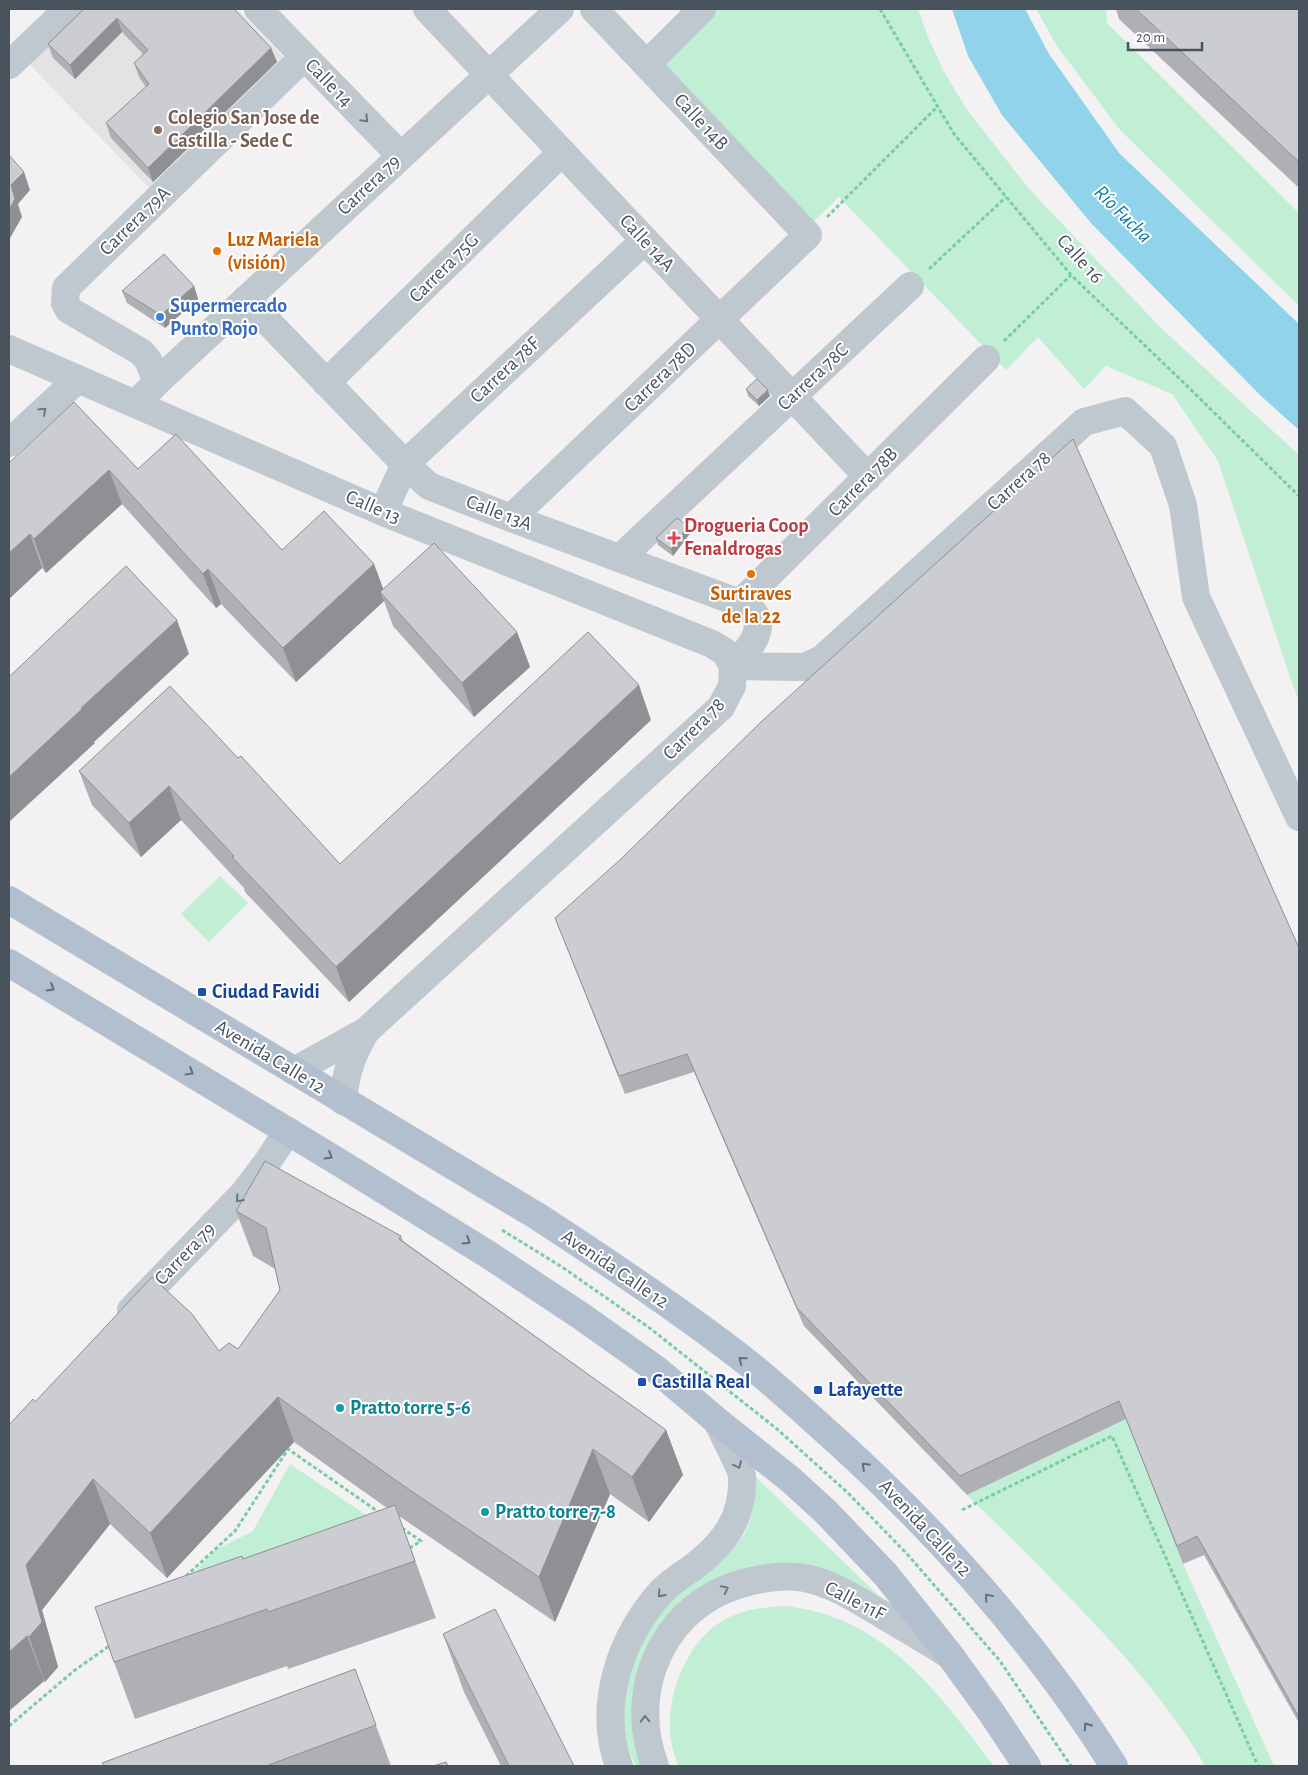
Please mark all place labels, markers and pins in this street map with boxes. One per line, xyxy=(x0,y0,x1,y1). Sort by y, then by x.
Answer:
place label: Colegio San Jose de Castilla - Sede C xyxy=(168,108,320,151)
marker: Colegio San Jose de Castilla - Sede C xyxy=(152,124,164,136)
place label: Luz Mariela (visión) xyxy=(227,230,320,273)
marker: Luz Mariela (visión) xyxy=(211,245,223,257)
place label: Supermercado Punto Rojo xyxy=(170,296,287,339)
marker: Supermercado Punto Rojo xyxy=(154,311,166,323)
place label: Drogueria Coop Fenaldrogas xyxy=(684,516,809,559)
marker: Drogueria Coop Fenaldrogas xyxy=(668,532,680,544)
marker: Surtiraves de la 22 xyxy=(745,568,757,580)
place label: Surtiraves de la 22 xyxy=(710,584,792,627)
place label: Ciudad Favidi xyxy=(212,982,320,1002)
marker: Ciudad Favidi xyxy=(196,986,208,998)
place label: Castilla Real xyxy=(652,1372,750,1392)
marker: Castilla Real xyxy=(636,1376,648,1388)
place label: Lafayette xyxy=(828,1380,903,1400)
marker: Lafayette xyxy=(812,1384,824,1396)
place label: Pratto torre 5-6 xyxy=(350,1398,471,1418)
marker: Pratto torre 5-6 xyxy=(334,1402,346,1414)
place label: Pratto torre 7-8 xyxy=(495,1502,616,1522)
marker: Pratto torre 7-8 xyxy=(479,1506,491,1518)

